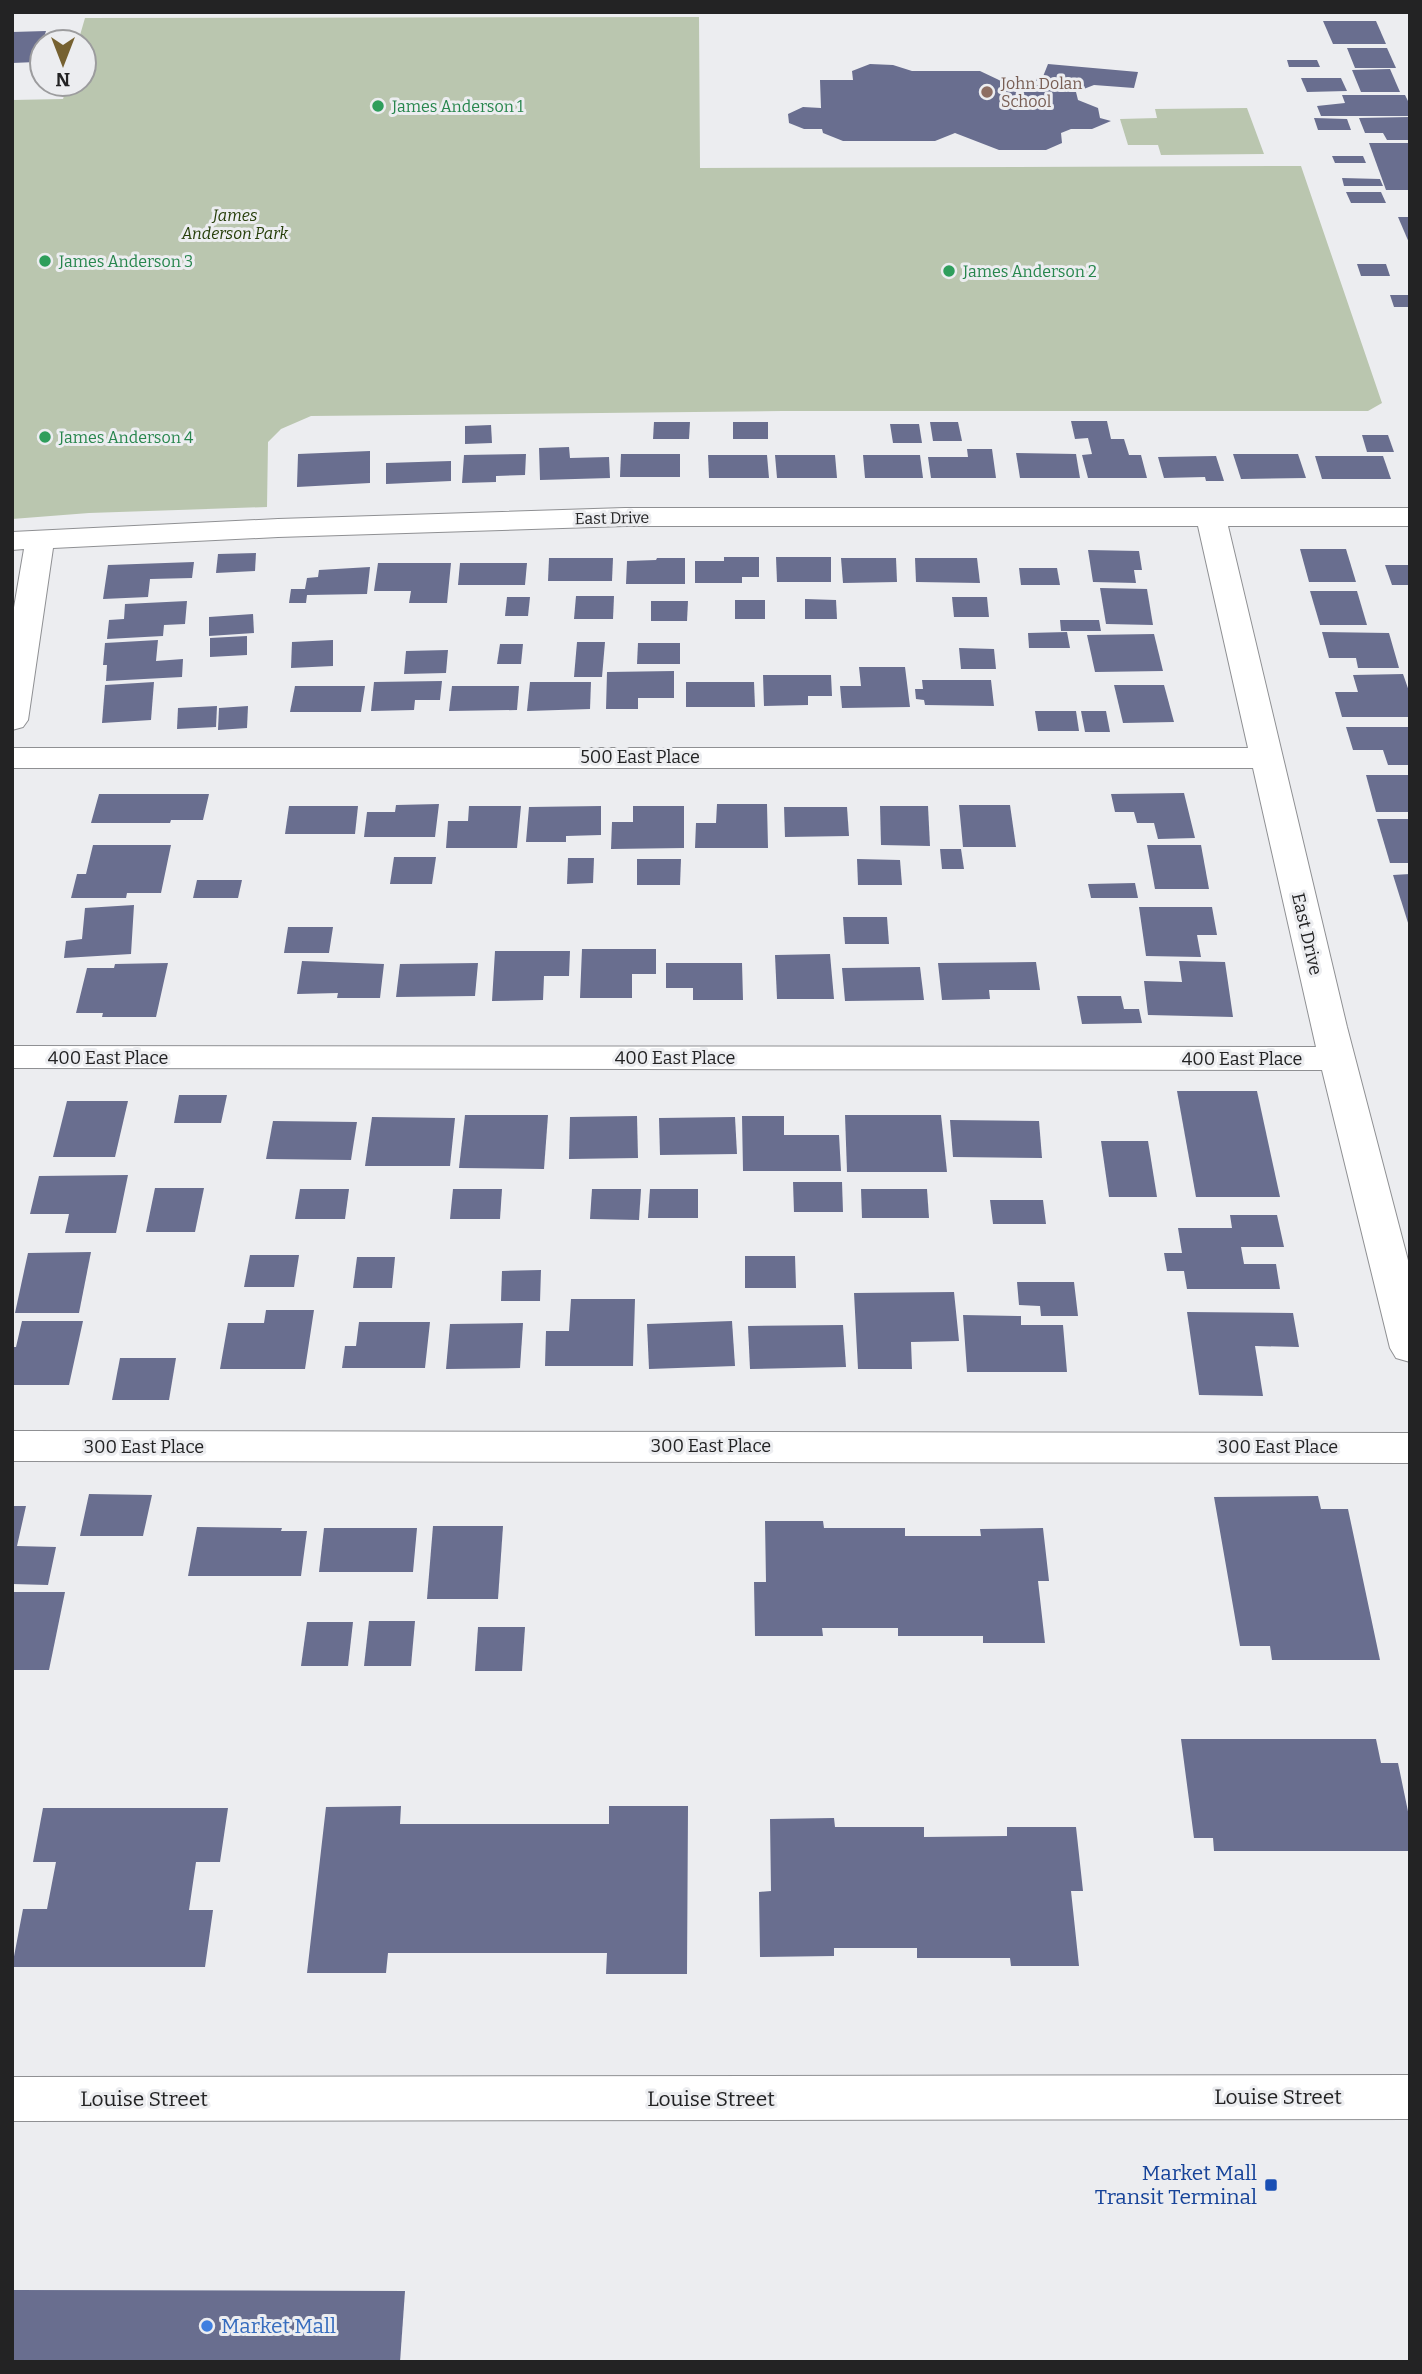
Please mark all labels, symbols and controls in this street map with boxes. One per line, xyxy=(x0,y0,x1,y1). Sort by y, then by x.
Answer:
north arrow xyxy=(28,28,98,98)
text: N xyxy=(55,68,70,91)
place label: John Dolan School xyxy=(1000,74,1082,111)
marker: John Dolan School xyxy=(979,84,995,100)
place label: James Anderson 1 xyxy=(391,97,524,116)
marker: James Anderson 1 xyxy=(370,98,386,114)
park label: James Anderson Park xyxy=(181,206,289,243)
place label: James Anderson 3 xyxy=(58,252,193,271)
marker: James Anderson 3 xyxy=(37,253,53,269)
place label: James Anderson 2 xyxy=(962,262,1097,281)
marker: James Anderson 2 xyxy=(941,263,957,279)
place label: James Anderson 4 xyxy=(58,428,194,447)
marker: James Anderson 4 xyxy=(37,429,53,445)
street label: East Drive xyxy=(575,508,649,528)
street label: 500 East Place xyxy=(580,746,700,768)
street label: East Drive xyxy=(1287,891,1327,977)
street label: 400 East Place xyxy=(48,1047,168,1069)
street label: 400 East Place xyxy=(615,1047,735,1069)
street label: 400 East Place xyxy=(1182,1048,1302,1070)
street label: 300 East Place xyxy=(651,1435,771,1457)
street label: 300 East Place xyxy=(84,1436,204,1458)
street label: 300 East Place xyxy=(1218,1436,1338,1458)
street label: Louise Street xyxy=(1214,2084,1342,2110)
street label: Louise Street xyxy=(80,2086,208,2112)
street label: Louise Street xyxy=(647,2086,775,2112)
place label: Market Mall Transit Terminal xyxy=(1095,2160,1257,2210)
marker: Market Mall Transit Terminal xyxy=(1263,2177,1279,2193)
place label: Market Mall xyxy=(221,2313,336,2339)
marker: Market Mall xyxy=(199,2318,215,2334)

